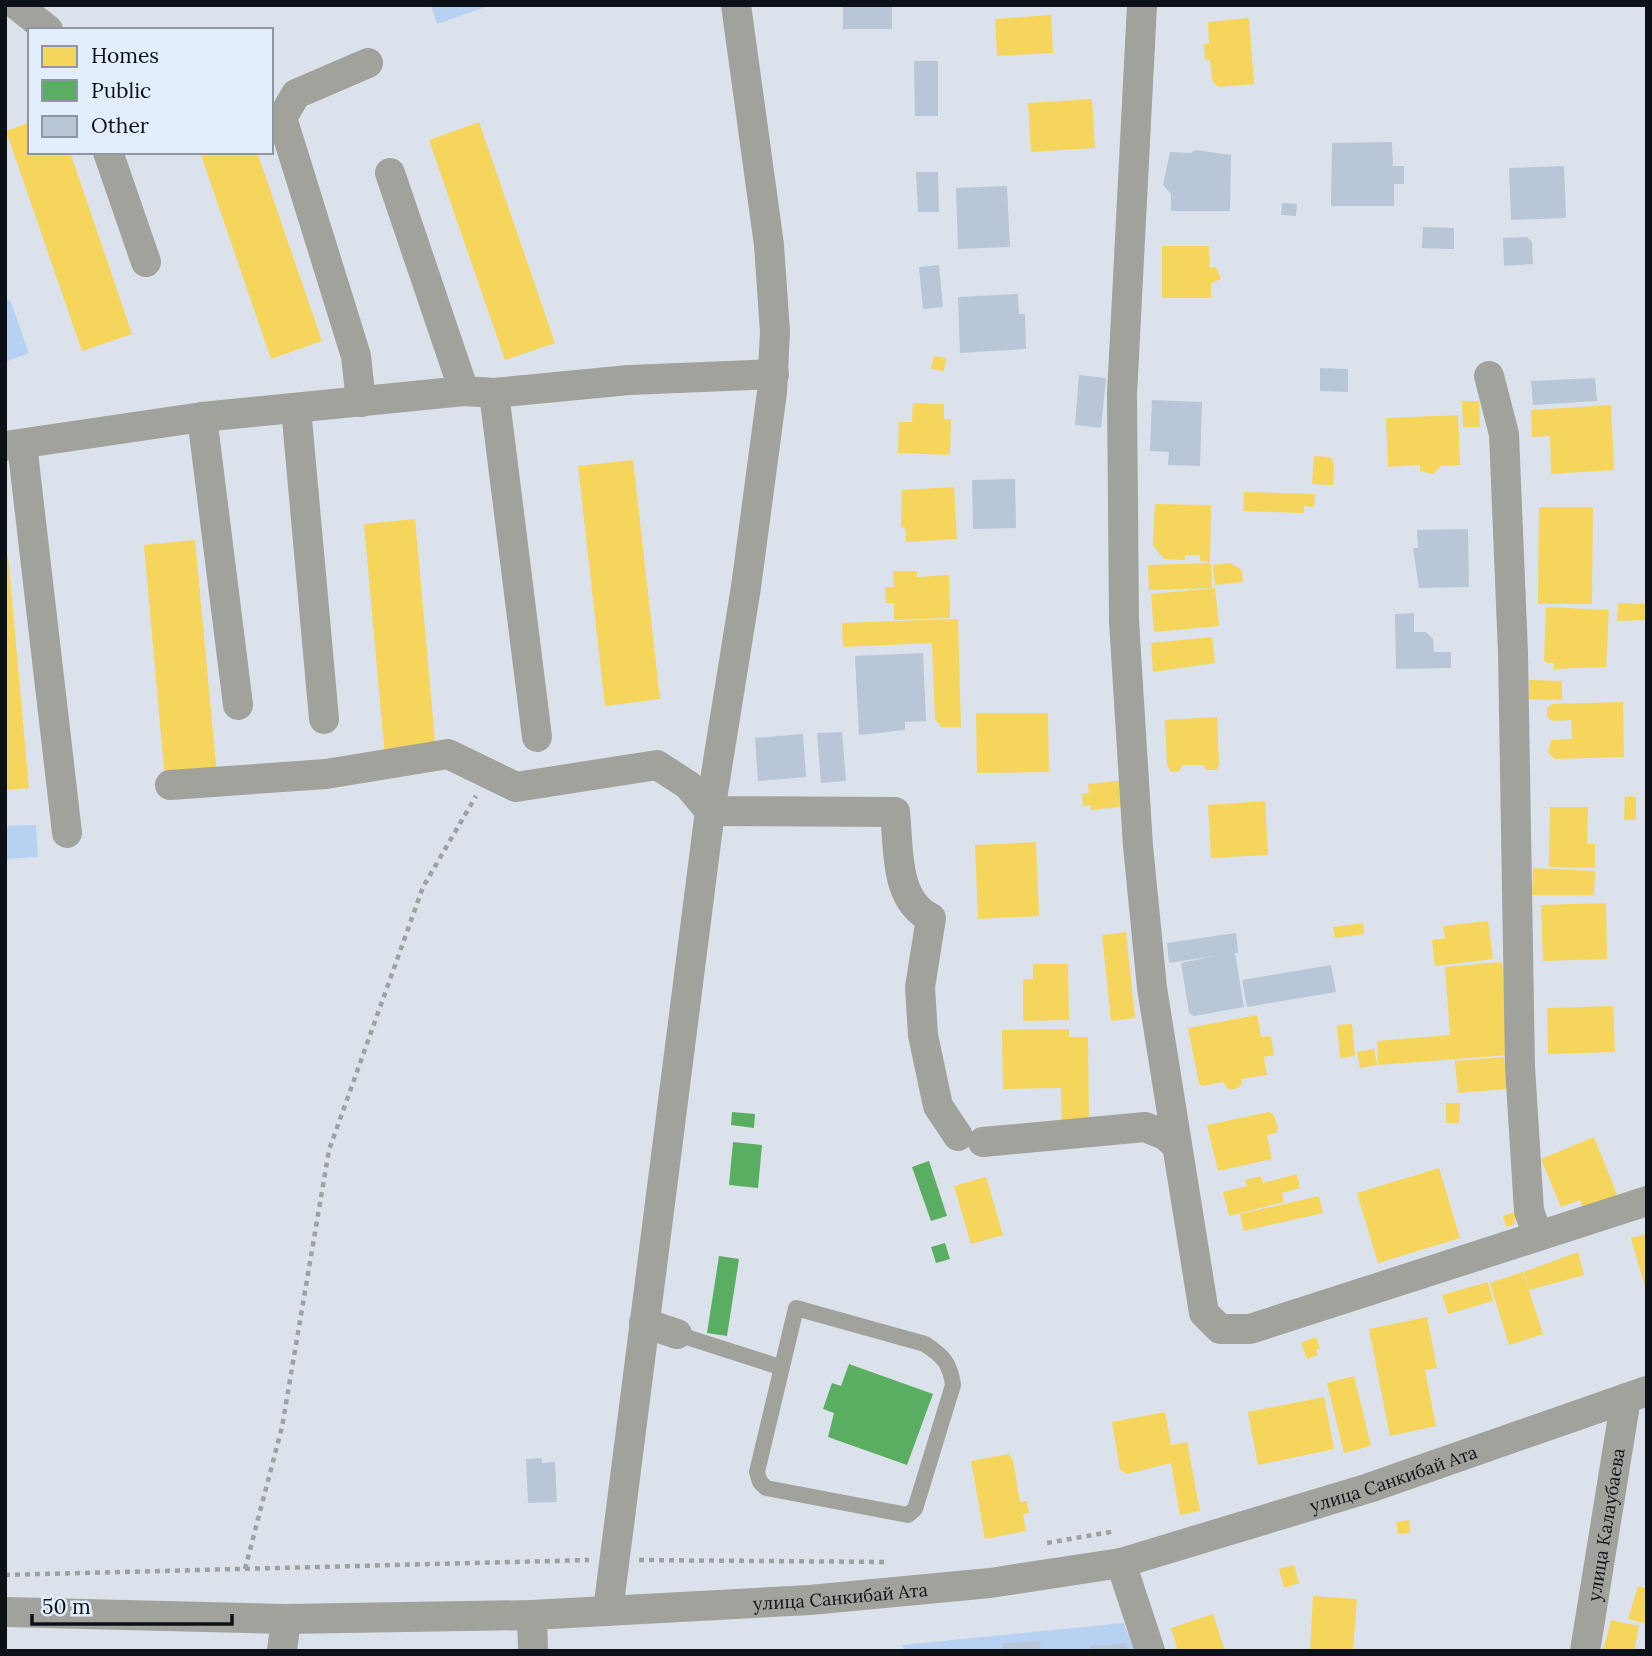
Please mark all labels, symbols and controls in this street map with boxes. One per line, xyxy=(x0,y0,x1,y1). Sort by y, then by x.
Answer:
legend xyxy=(28,28,273,154)
text: Homes xyxy=(91,42,159,69)
text: Public xyxy=(91,77,151,104)
text: Other xyxy=(91,112,149,139)
street label: улица Санкибай Ата xyxy=(1307,1440,1480,1517)
street label: улица Калаубаева xyxy=(1582,1446,1629,1603)
street label: улица Санкибай Ата xyxy=(752,1577,929,1615)
scale bar xyxy=(32,1582,231,1626)
text: 50 m xyxy=(42,1593,91,1620)

